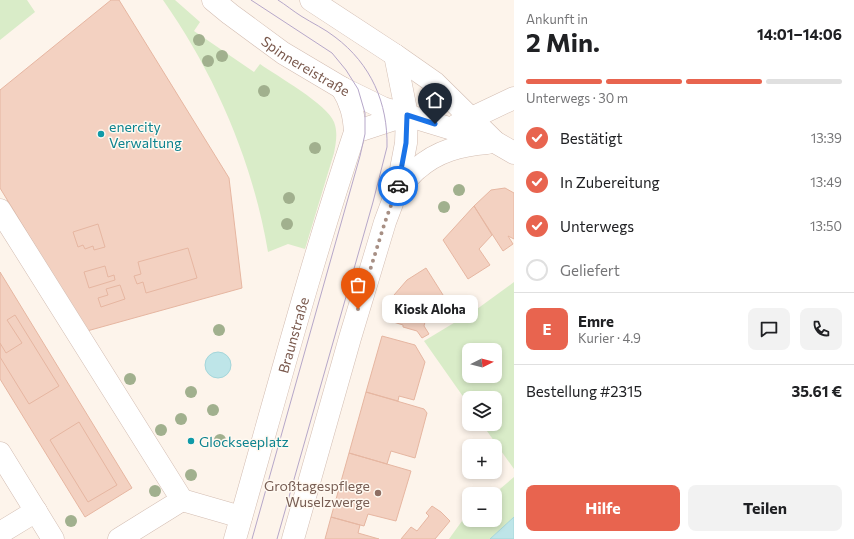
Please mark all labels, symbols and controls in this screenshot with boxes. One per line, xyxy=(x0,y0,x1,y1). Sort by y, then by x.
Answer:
text: Ankunft in xyxy=(526,11,588,27)
text: 14:01–14:06 xyxy=(757,25,842,43)
text: 2 Min. xyxy=(526,26,600,57)
street label: Spinnereistraße xyxy=(259,32,353,99)
pin xyxy=(418,83,452,124)
icon: home xyxy=(424,89,446,111)
text: Unterwegs · 30 m xyxy=(526,90,628,106)
place label: enercity Verwaltung xyxy=(109,118,182,151)
icon: check xyxy=(526,127,548,149)
marker: enercity Verwaltung xyxy=(96,129,106,139)
text: Bestätigt xyxy=(560,129,623,147)
text: 13:39 xyxy=(811,130,842,146)
courier xyxy=(378,166,418,206)
icon: check xyxy=(526,171,548,193)
text: In Zubereitung xyxy=(560,173,660,191)
text: 13:49 xyxy=(810,174,842,190)
icon: car xyxy=(387,175,409,197)
icon: check xyxy=(526,215,548,237)
text: Unterwegs xyxy=(560,217,634,235)
text: 13:50 xyxy=(810,218,842,234)
text: Geliefert xyxy=(560,261,620,279)
pin xyxy=(341,268,375,309)
icon: bag xyxy=(347,274,369,296)
street label: Braunstraße xyxy=(274,295,312,375)
callout: Kiosk Aloha xyxy=(382,295,478,323)
text: Kiosk Aloha xyxy=(394,301,466,317)
button: chat xyxy=(748,308,790,350)
button: phone xyxy=(800,308,842,350)
text: Emre xyxy=(578,312,614,330)
text: E xyxy=(543,320,551,338)
text: Kurier · 4.9 xyxy=(578,330,641,346)
north arrow xyxy=(462,343,502,383)
map controls xyxy=(462,343,502,527)
text: Bestellung #2315 xyxy=(526,382,642,400)
text: 35.61 € xyxy=(791,382,842,400)
button: layers xyxy=(462,391,502,431)
place label: Glockseeplatz xyxy=(199,433,289,450)
marker: Glockseeplatz xyxy=(186,436,196,446)
button: + xyxy=(462,439,502,479)
place label: Großtagespflege Wuselzwerge xyxy=(264,477,370,510)
button: Hilfe xyxy=(526,485,680,531)
button: Teilen xyxy=(688,485,842,531)
button: − xyxy=(462,487,502,527)
marker: Großtagespflege Wuselzwerge xyxy=(373,488,383,498)

